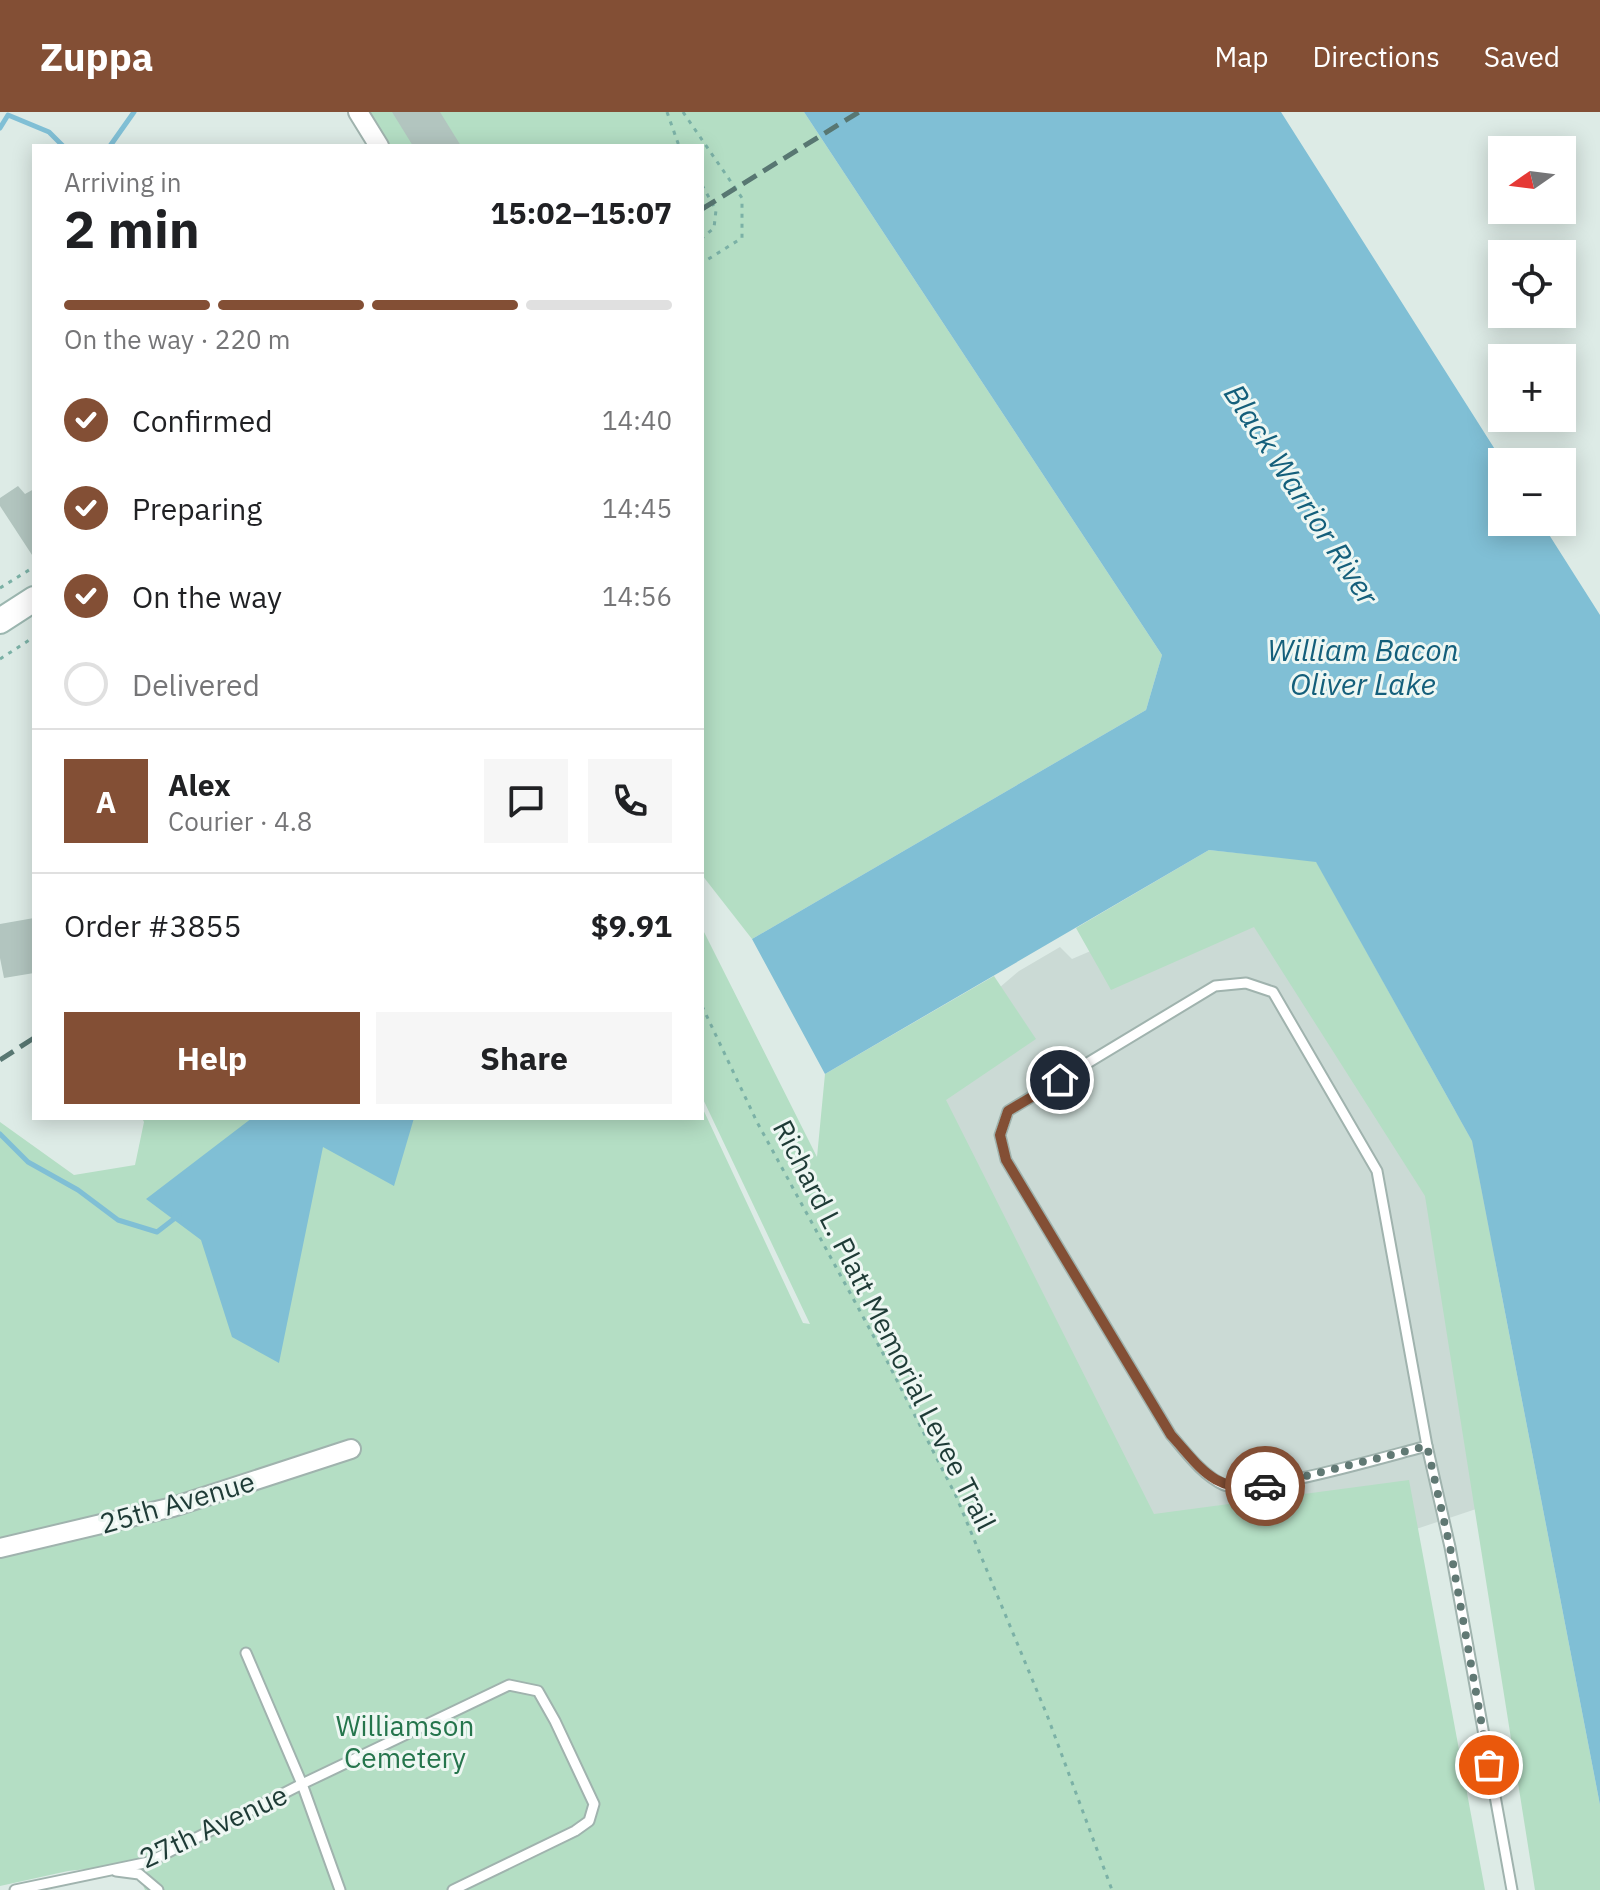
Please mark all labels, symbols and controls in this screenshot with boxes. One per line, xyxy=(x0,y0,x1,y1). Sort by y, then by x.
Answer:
text: Zuppa xyxy=(40,32,153,81)
text: Map xyxy=(1214,38,1268,75)
text: Directions xyxy=(1312,38,1440,75)
text: Saved xyxy=(1484,38,1560,75)
north arrow xyxy=(1488,136,1576,224)
map controls xyxy=(1488,136,1576,536)
text: Arriving in xyxy=(64,165,181,199)
text: 15:02–15:07 xyxy=(491,193,672,232)
text: 2 min xyxy=(64,195,200,262)
button: locate xyxy=(1488,240,1576,328)
text: On the way · 220 m xyxy=(64,322,290,356)
button: + xyxy=(1488,344,1576,432)
water label: Black Warrior River xyxy=(1216,376,1389,613)
icon: check xyxy=(64,398,108,442)
text: Confirmed xyxy=(132,401,273,440)
text: 14:40 xyxy=(602,403,672,437)
button: − xyxy=(1488,448,1576,536)
icon: check xyxy=(64,486,108,530)
text: Preparing xyxy=(132,489,262,528)
text: 14:45 xyxy=(602,491,672,525)
icon: check xyxy=(64,574,108,618)
text: On the way xyxy=(132,577,282,616)
text: 14:56 xyxy=(602,579,672,613)
water label: William Bacon Oliver Lake xyxy=(1267,630,1459,703)
text: Delivered xyxy=(132,665,260,704)
button: chat xyxy=(484,759,568,843)
button: phone xyxy=(588,759,672,843)
text: Alex xyxy=(168,765,231,804)
text: A xyxy=(96,782,116,821)
text: Courier · 4.8 xyxy=(168,804,312,838)
text: Order #3855 xyxy=(64,906,241,945)
text: $9.91 xyxy=(591,906,672,945)
button: Help xyxy=(64,1012,360,1104)
button: Share xyxy=(376,1012,672,1104)
pin xyxy=(1026,1046,1094,1114)
icon: home xyxy=(1038,1058,1082,1102)
street label: Richard L. Platt Memorial Levee Trail xyxy=(765,1113,1005,1537)
courier xyxy=(1225,1446,1305,1526)
street label: 25th Avenue xyxy=(95,1462,259,1542)
icon: car xyxy=(1243,1464,1287,1508)
park label: Williamson Cemetery xyxy=(336,1707,474,1776)
pin xyxy=(1455,1731,1523,1799)
icon: bag xyxy=(1467,1743,1511,1787)
street label: 27th Avenue xyxy=(133,1776,293,1876)

